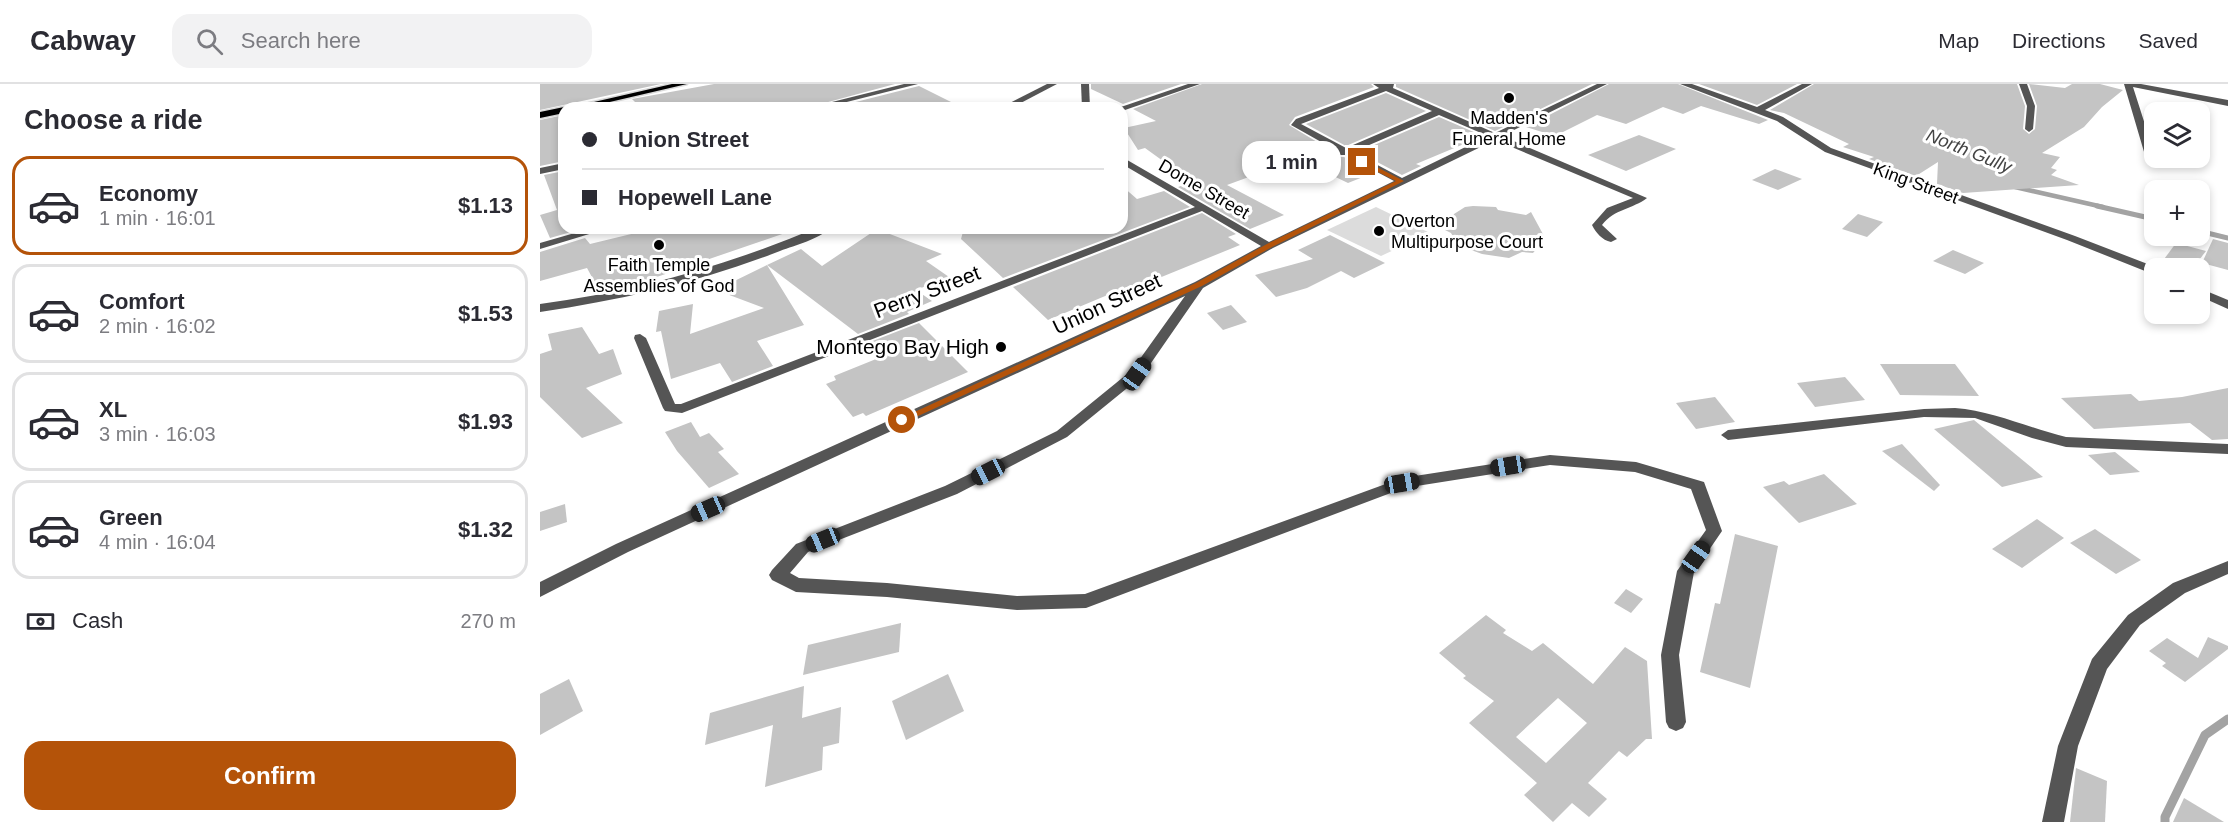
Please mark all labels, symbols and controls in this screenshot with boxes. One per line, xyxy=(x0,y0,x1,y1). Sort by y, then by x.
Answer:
search box xyxy=(172,14,592,68)
text: Cabway xyxy=(30,25,136,56)
icon: search xyxy=(193,25,226,58)
text: Search here xyxy=(241,28,361,53)
text: Map xyxy=(1938,29,1979,52)
text: Directions xyxy=(2012,29,2105,52)
text: Saved xyxy=(2138,29,2198,52)
marker: Madden's Funeral Home xyxy=(1502,91,1516,105)
map controls xyxy=(2144,102,2210,324)
button: layers xyxy=(2144,102,2210,168)
text: Choose a ride xyxy=(24,105,203,135)
place label: Madden's Funeral Home xyxy=(1452,108,1566,149)
water label: North Gully xyxy=(1924,125,2015,178)
text: Union Street xyxy=(618,127,749,152)
callout: 1 min xyxy=(1242,141,1341,183)
route end xyxy=(1348,148,1375,175)
text: 1 min xyxy=(1265,151,1318,173)
street label: Dome Street xyxy=(1155,155,1253,223)
street label: King Street xyxy=(1871,158,1961,208)
icon: car xyxy=(27,179,81,233)
button: + xyxy=(2144,180,2210,246)
text: Economy xyxy=(99,181,198,206)
text: Hopewell Lane xyxy=(618,185,772,210)
text: $1.13 xyxy=(458,193,513,218)
text: 1 min · 16:01 xyxy=(99,207,216,229)
place label: Overton Multipurpose Court xyxy=(1391,211,1543,252)
marker: Overton Multipurpose Court xyxy=(1372,224,1386,238)
marker: Faith Temple Assemblies of God xyxy=(652,238,666,252)
place label: Faith Temple Assemblies of God xyxy=(583,255,735,296)
button: − xyxy=(2144,258,2210,324)
street label: Perry Street xyxy=(870,261,983,322)
street label: Union Street xyxy=(1049,268,1165,339)
icon: car xyxy=(27,287,81,341)
text: Comfort xyxy=(99,289,185,314)
text: $1.53 xyxy=(458,301,513,326)
text: 2 min · 16:02 xyxy=(99,315,216,337)
place label: Montego Bay High xyxy=(816,335,989,358)
marker: Montego Bay High xyxy=(994,340,1008,354)
car xyxy=(1119,354,1155,394)
icon: car xyxy=(27,395,81,449)
text: XL xyxy=(99,397,127,422)
route start xyxy=(888,406,915,433)
text: $1.93 xyxy=(458,409,513,434)
text: 3 min · 16:03 xyxy=(99,423,216,445)
car xyxy=(1489,454,1527,478)
car xyxy=(968,456,1008,488)
car xyxy=(1383,471,1421,495)
car xyxy=(688,493,728,525)
icon: car xyxy=(27,503,81,557)
text: Green xyxy=(99,505,163,530)
text: $1.32 xyxy=(458,517,513,542)
car xyxy=(803,525,843,555)
text: 4 min · 16:04 xyxy=(99,531,216,553)
car xyxy=(1678,537,1714,577)
icon: cash xyxy=(24,605,57,638)
text: Cash xyxy=(72,608,123,633)
text: 270 m xyxy=(460,610,516,632)
button: Confirm xyxy=(24,741,516,810)

